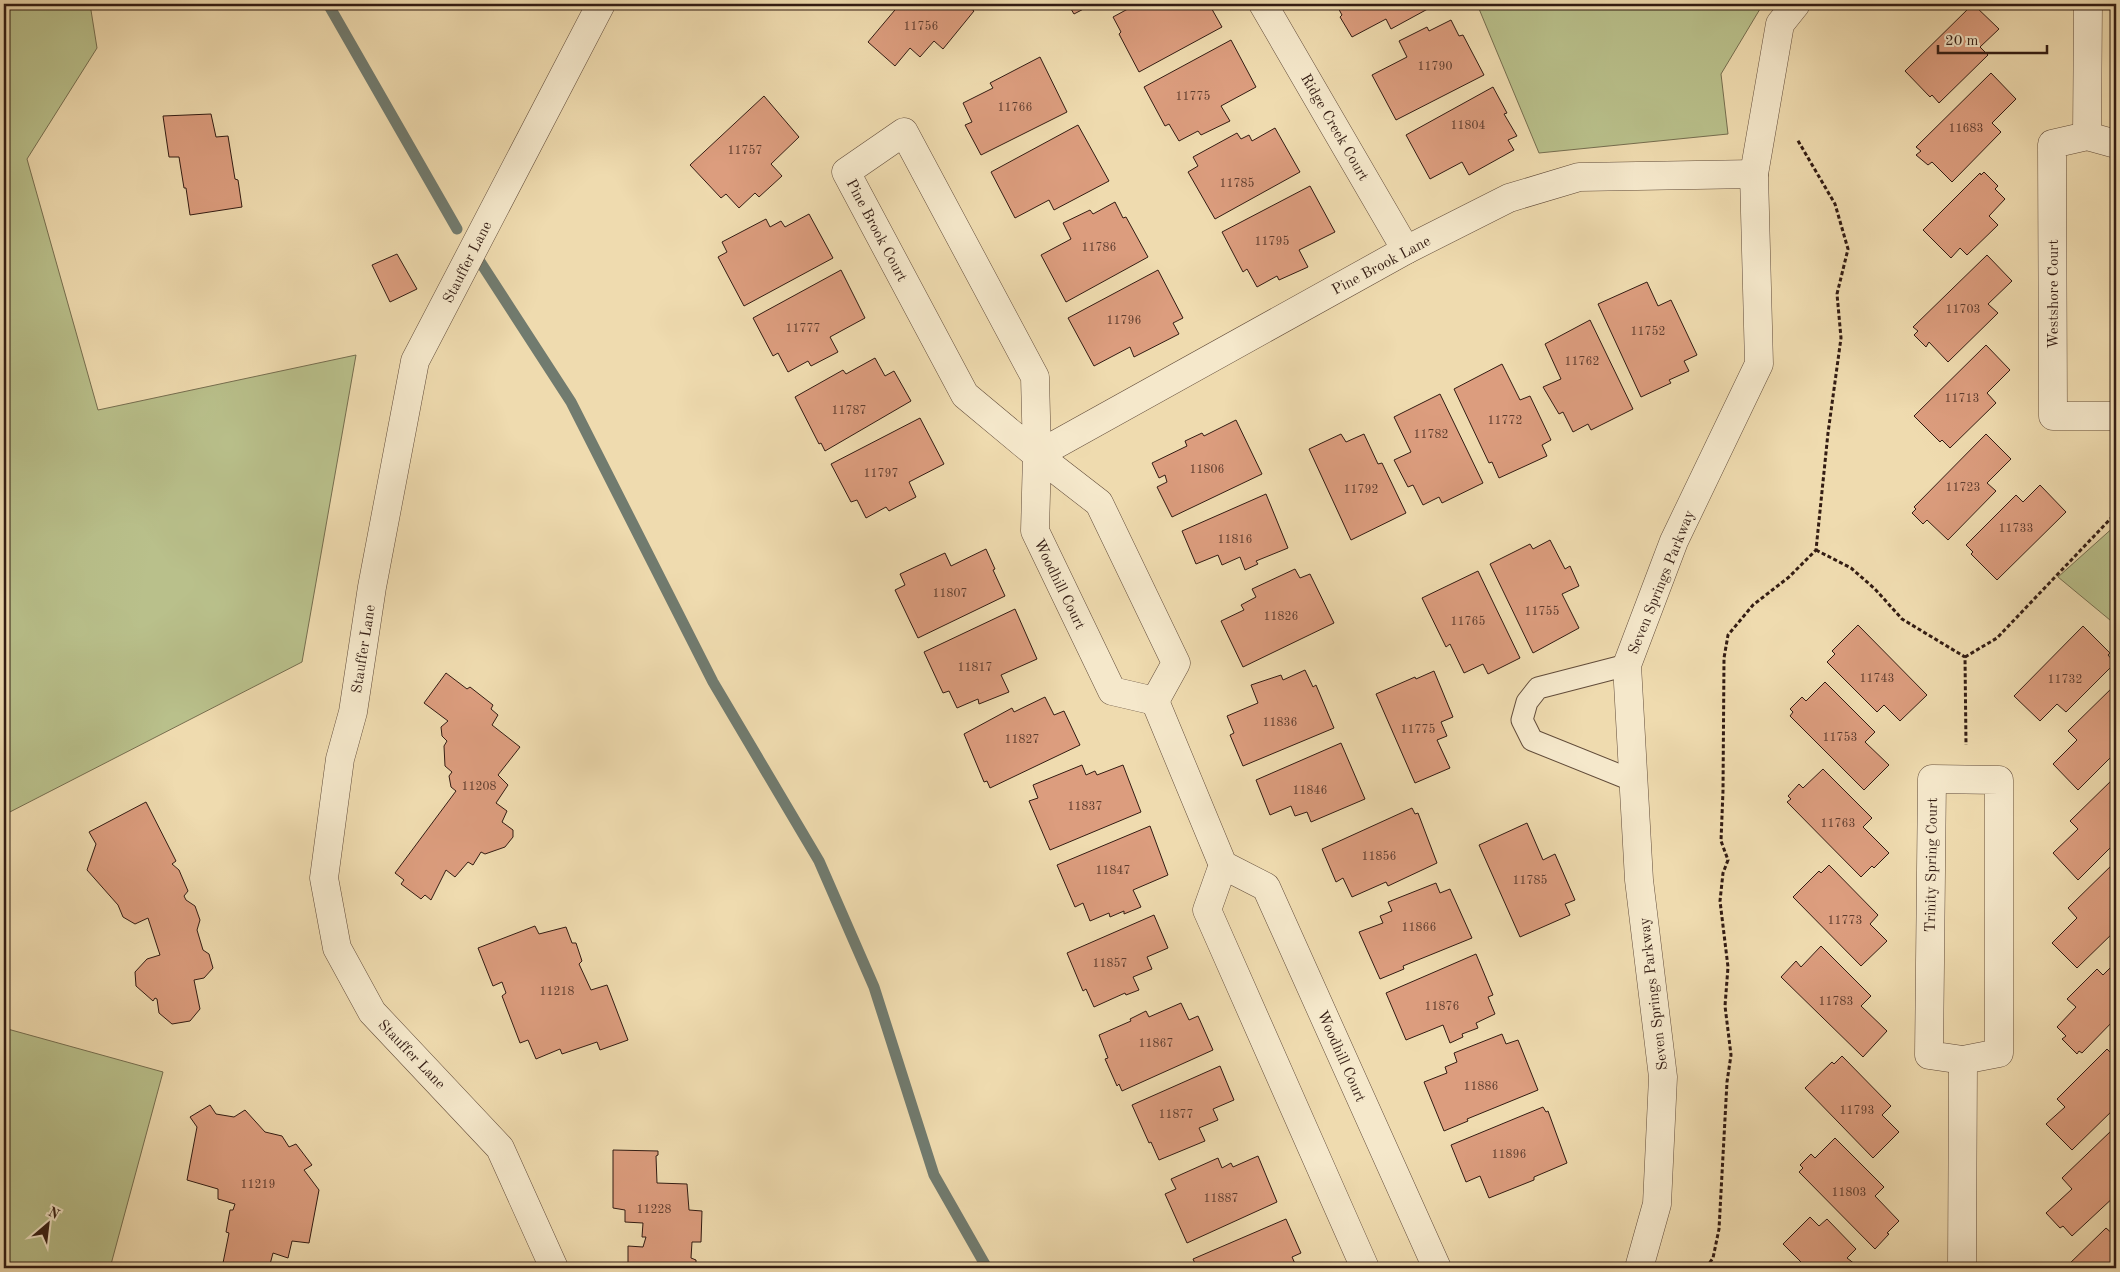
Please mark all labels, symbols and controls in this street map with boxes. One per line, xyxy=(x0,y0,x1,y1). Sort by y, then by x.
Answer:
house number: 11756 xyxy=(904,20,938,33)
scale bar xyxy=(1938,22,2046,54)
text: 20 m xyxy=(1945,34,1979,49)
house number: 11790 xyxy=(1418,61,1452,73)
street label: Ridge Creek Court xyxy=(1297,72,1370,184)
house number: 11775 xyxy=(1176,90,1210,103)
house number: 11766 xyxy=(998,102,1032,114)
house number: 11804 xyxy=(1451,120,1485,132)
house number: 11683 xyxy=(1949,123,1983,135)
house number: 11757 xyxy=(728,144,762,157)
street label: Pine Brook Court xyxy=(842,177,909,284)
house number: 11785 xyxy=(1220,177,1254,190)
street label: Stauffer Lane xyxy=(441,219,495,306)
street label: Pine Brook Lane xyxy=(1330,234,1434,299)
house number: 11795 xyxy=(1255,235,1289,248)
street label: Westshore Court xyxy=(2047,239,2062,349)
house number: 11786 xyxy=(1082,242,1116,254)
house number: 11703 xyxy=(1946,304,1980,316)
house number: 11796 xyxy=(1107,315,1141,327)
house number: 11777 xyxy=(786,323,820,335)
house number: 11752 xyxy=(1631,325,1665,338)
house number: 11762 xyxy=(1565,356,1599,368)
house number: 11713 xyxy=(1945,393,1979,405)
house number: 11787 xyxy=(832,405,866,417)
house number: 11772 xyxy=(1488,415,1522,427)
house number: 11782 xyxy=(1414,429,1448,441)
house number: 11806 xyxy=(1190,464,1224,476)
house number: 11797 xyxy=(864,468,898,480)
house number: 11723 xyxy=(1946,482,1980,494)
house number: 11792 xyxy=(1344,484,1378,496)
street label: Seven Springs Parkway xyxy=(1627,508,1698,657)
house number: 11733 xyxy=(1999,523,2033,535)
house number: 11816 xyxy=(1218,534,1252,546)
street label: Woodhill Court xyxy=(1030,537,1087,632)
house number: 11807 xyxy=(933,588,967,600)
street label: Stauffer Lane xyxy=(350,604,379,695)
house number: 11755 xyxy=(1525,605,1559,618)
house number: 11826 xyxy=(1264,611,1298,623)
house number: 11765 xyxy=(1451,615,1485,628)
house number: 11817 xyxy=(958,662,992,674)
house number: 11743 xyxy=(1860,673,1894,685)
house number: 11732 xyxy=(2048,674,2082,686)
house number: 11836 xyxy=(1263,717,1297,729)
house number: 11775 xyxy=(1401,723,1435,736)
house number: 11753 xyxy=(1823,731,1857,744)
house number: 11827 xyxy=(1005,734,1039,746)
house number: 11208 xyxy=(462,781,496,793)
house number: 11846 xyxy=(1293,785,1327,797)
street label: Trinity Spring Court xyxy=(1924,797,1941,933)
house number: 11837 xyxy=(1068,801,1102,813)
house number: 11763 xyxy=(1821,818,1855,830)
house number: 11856 xyxy=(1362,850,1396,863)
house number: 11847 xyxy=(1096,865,1130,877)
house number: 11785 xyxy=(1513,874,1547,887)
house number: 11773 xyxy=(1828,915,1862,927)
street label: Seven Springs Parkway xyxy=(1638,916,1671,1071)
house number: 11866 xyxy=(1402,922,1436,934)
house number: 11857 xyxy=(1093,957,1127,970)
house number: 11218 xyxy=(540,986,574,998)
house number: 11783 xyxy=(1819,996,1853,1008)
house number: 11876 xyxy=(1425,1001,1459,1013)
street label: Woodhill Court xyxy=(1314,1008,1368,1105)
street label: Stauffer Lane xyxy=(374,1018,447,1093)
house number: 11867 xyxy=(1139,1038,1173,1050)
house number: 11886 xyxy=(1464,1081,1498,1093)
house number: 11793 xyxy=(1840,1105,1874,1117)
house number: 11877 xyxy=(1159,1109,1193,1121)
house number: 11896 xyxy=(1492,1149,1526,1161)
house number: 11219 xyxy=(241,1179,275,1191)
house number: 11803 xyxy=(1832,1187,1866,1199)
house number: 11887 xyxy=(1204,1193,1238,1205)
north arrow xyxy=(22,1200,72,1250)
house number: 11228 xyxy=(637,1204,671,1216)
text: N xyxy=(46,1205,62,1222)

